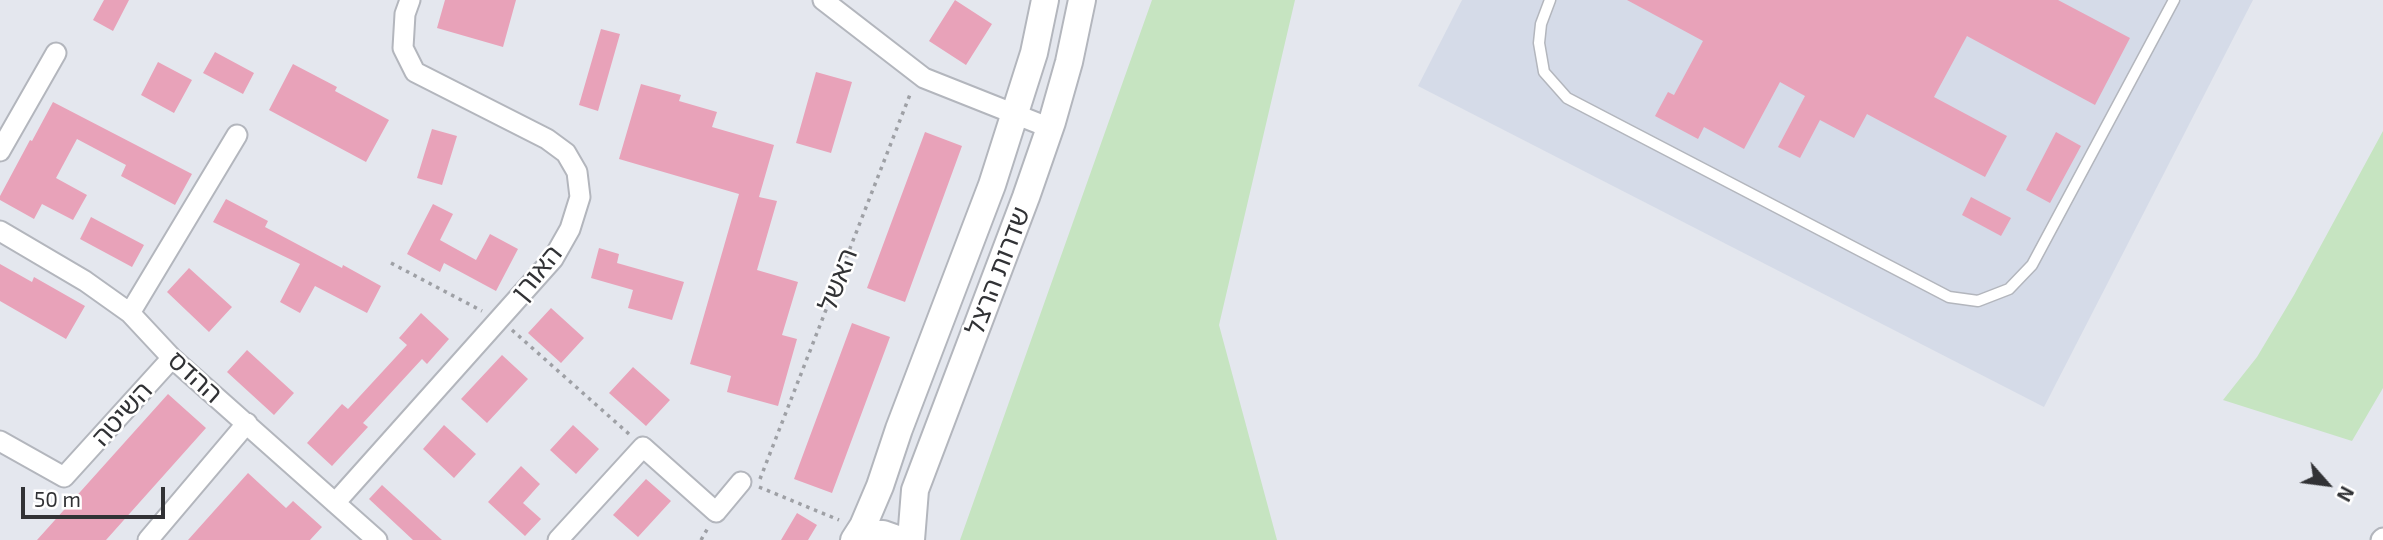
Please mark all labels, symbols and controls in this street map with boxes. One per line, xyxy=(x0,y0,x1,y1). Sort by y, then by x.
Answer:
street label: שדרות הרצל xyxy=(959,202,1037,340)
street label: האורן xyxy=(505,239,569,307)
street label: האשל xyxy=(812,244,864,316)
street label: ההדס xyxy=(161,344,229,410)
street label: השיטה xyxy=(85,375,159,453)
north arrow xyxy=(2292,449,2362,519)
scale bar xyxy=(24,474,168,518)
text: N xyxy=(2333,483,2359,506)
text: 50 m xyxy=(34,486,81,511)

